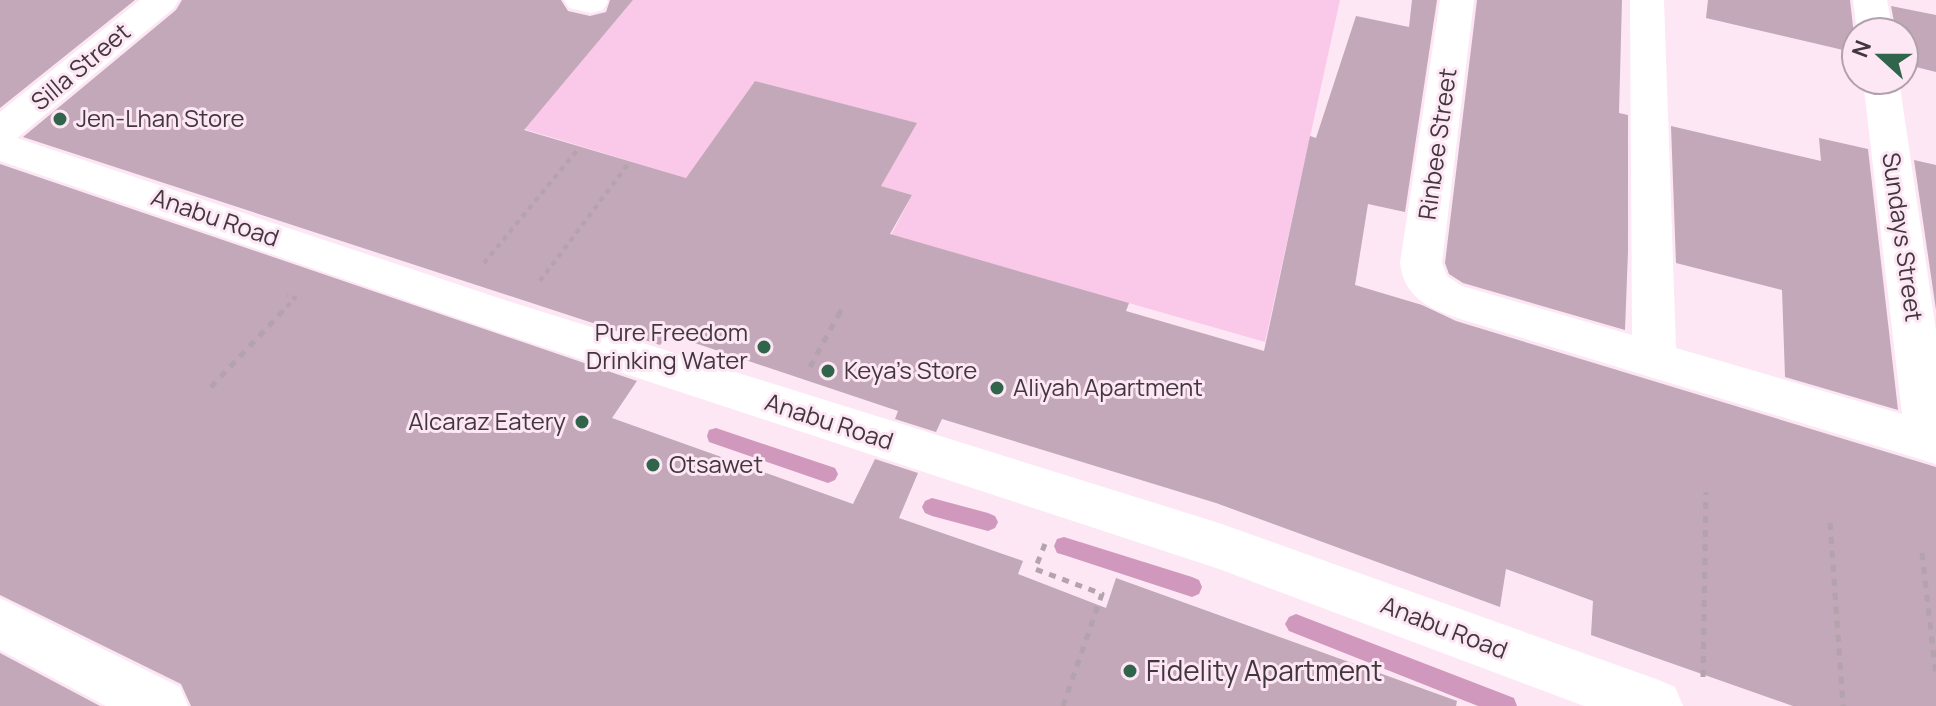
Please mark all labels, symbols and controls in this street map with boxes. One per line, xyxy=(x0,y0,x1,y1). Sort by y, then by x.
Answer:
street label: Silla Street xyxy=(23,15,137,117)
north arrow xyxy=(1840,16,1920,96)
text: N xyxy=(1844,36,1878,62)
street label: Rinbee Street xyxy=(1410,66,1463,222)
place label: Jen-Lhan Store xyxy=(76,101,245,134)
marker: Jen-Lhan Store xyxy=(51,110,69,128)
street label: Sundays Street xyxy=(1875,150,1932,324)
street label: Anabu Road xyxy=(147,179,284,254)
place label: Pure Freedom Drinking Water xyxy=(586,315,748,376)
marker: Pure Freedom Drinking Water xyxy=(755,338,773,356)
place label: Keya's Store xyxy=(844,353,977,386)
marker: Keya's Store xyxy=(819,362,837,380)
place label: Aliyah Apartment xyxy=(1013,370,1203,403)
marker: Aliyah Apartment xyxy=(988,379,1006,397)
street label: Anabu Road xyxy=(761,384,898,457)
place label: Alcaraz Eatery xyxy=(408,404,566,437)
marker: Alcaraz Eatery xyxy=(573,413,591,431)
place label: Otsawet xyxy=(669,447,763,480)
marker: Otsawet xyxy=(644,456,662,474)
street label: Anabu Road xyxy=(1377,587,1513,666)
place label: Fidelity Apartment xyxy=(1146,651,1382,689)
marker: Fidelity Apartment xyxy=(1121,662,1139,680)

